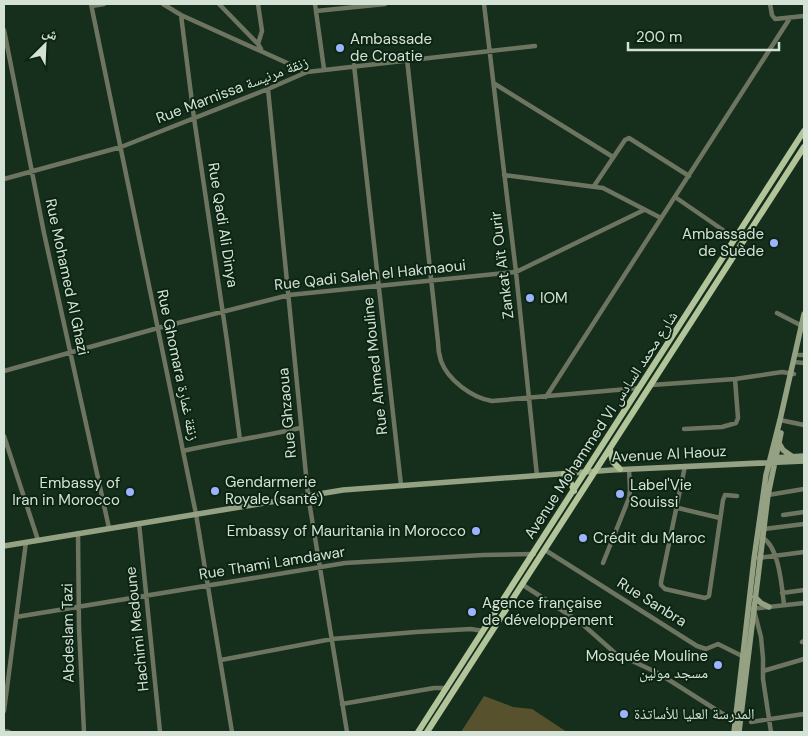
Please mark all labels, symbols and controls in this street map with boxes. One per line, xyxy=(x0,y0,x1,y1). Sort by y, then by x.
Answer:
north arrow xyxy=(20,20,70,70)
scale bar xyxy=(628,20,779,52)
text: ش xyxy=(40,22,61,44)
text: 200 m xyxy=(636,27,682,47)
place label: Ambassade de Croatie xyxy=(350,29,432,66)
marker: Ambassade de Croatie xyxy=(334,42,346,54)
street label: Rue Marnissa زنقة مرنيسة xyxy=(153,52,311,128)
street label: Rue Qadi Ali Dinya xyxy=(203,161,243,289)
street label: Rue Mohamed Al Ghazi xyxy=(41,197,93,357)
street label: Zankat Aït Ourir xyxy=(485,210,519,320)
place label: Ambassade de Suède xyxy=(682,224,764,261)
marker: Ambassade de Suède xyxy=(768,237,780,249)
street label: Rue Qadi Saleh el Hakmaoui xyxy=(273,255,467,295)
street label: Rue Ghomara زنقة غمارة xyxy=(152,288,204,443)
place label: IOM xyxy=(540,288,568,308)
marker: IOM xyxy=(524,292,536,304)
street label: Rue Ahmed Mouline xyxy=(358,296,392,436)
street label: Avenue Mohammed VI شارع محمد السادس xyxy=(520,307,682,543)
street label: Rue Ghzaoua xyxy=(273,367,301,459)
street label: Avenue Al Haouz xyxy=(611,441,727,467)
place label: Gendarmerie Royale (santé) xyxy=(225,472,323,509)
place label: Embassy of Iran in Morocco xyxy=(12,473,120,510)
place label: Label'Vie Souissi xyxy=(630,475,692,512)
marker: Gendarmerie Royale (santé) xyxy=(209,485,221,497)
marker: Embassy of Iran in Morocco xyxy=(124,486,136,498)
marker: Label'Vie Souissi xyxy=(614,488,626,500)
place label: Embassy of Mauritania in Morocco xyxy=(227,521,466,541)
marker: Embassy of Mauritania in Morocco xyxy=(470,525,482,537)
place label: Crédit du Maroc xyxy=(593,528,706,548)
marker: Crédit du Maroc xyxy=(577,532,589,544)
street label: Rue Thami Lamdawar xyxy=(197,541,347,584)
street label: Hachimi Medoune xyxy=(121,566,153,692)
street label: Rue Sanbra xyxy=(613,573,691,631)
street label: Abdeslam Tazi xyxy=(57,583,79,683)
place label: Agence française de développement xyxy=(482,593,614,630)
marker: Agence française de développement xyxy=(466,606,478,618)
place label: Mosquée Mouline مسجد مولين xyxy=(586,646,708,683)
marker: Mosquée Mouline مسجد مولين xyxy=(712,659,724,671)
place label: المدرسة العليا للأساتذة xyxy=(634,704,755,724)
marker: المدرسة العليا للأساتذة xyxy=(618,708,630,720)

